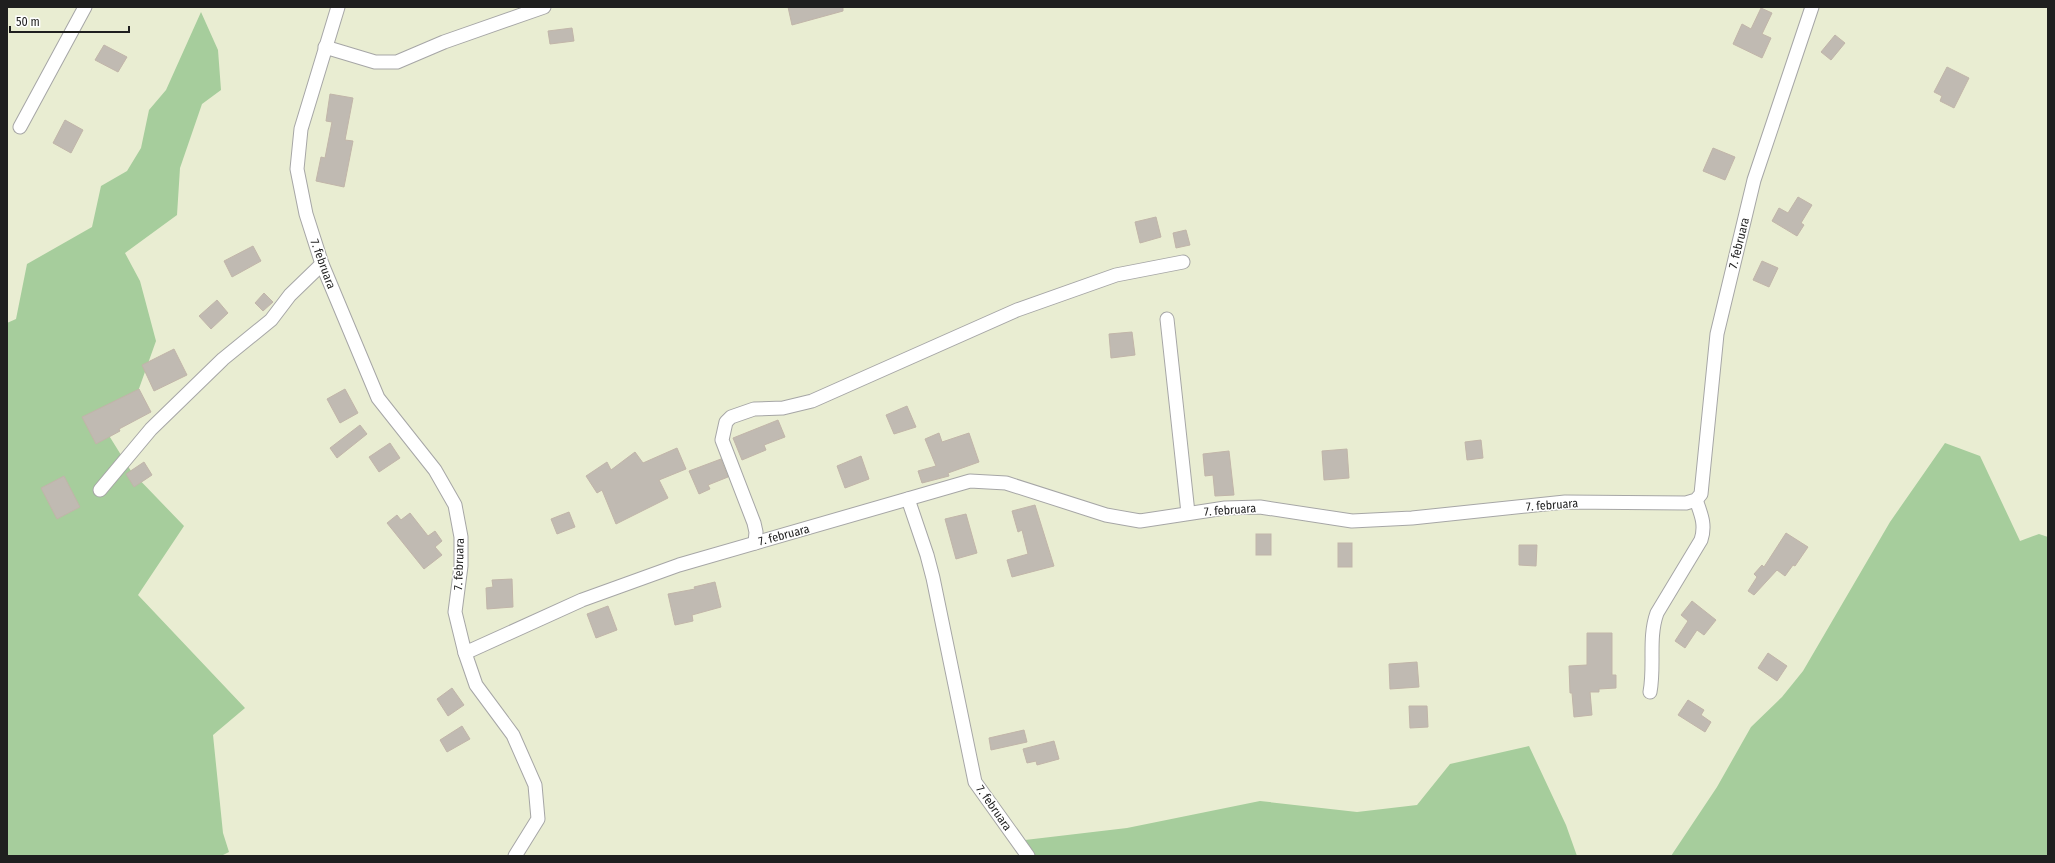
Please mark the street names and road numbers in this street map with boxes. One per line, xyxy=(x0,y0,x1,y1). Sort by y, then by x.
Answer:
street label: 7. februara xyxy=(1726,216,1752,270)
street label: 7. februara xyxy=(308,237,339,291)
street label: 7. februara xyxy=(1526,496,1579,514)
street label: 7. februara xyxy=(1204,501,1257,519)
street label: 7. februara xyxy=(757,521,811,549)
street label: 7. februara xyxy=(451,538,467,590)
street label: 7. februara xyxy=(973,783,1015,833)

